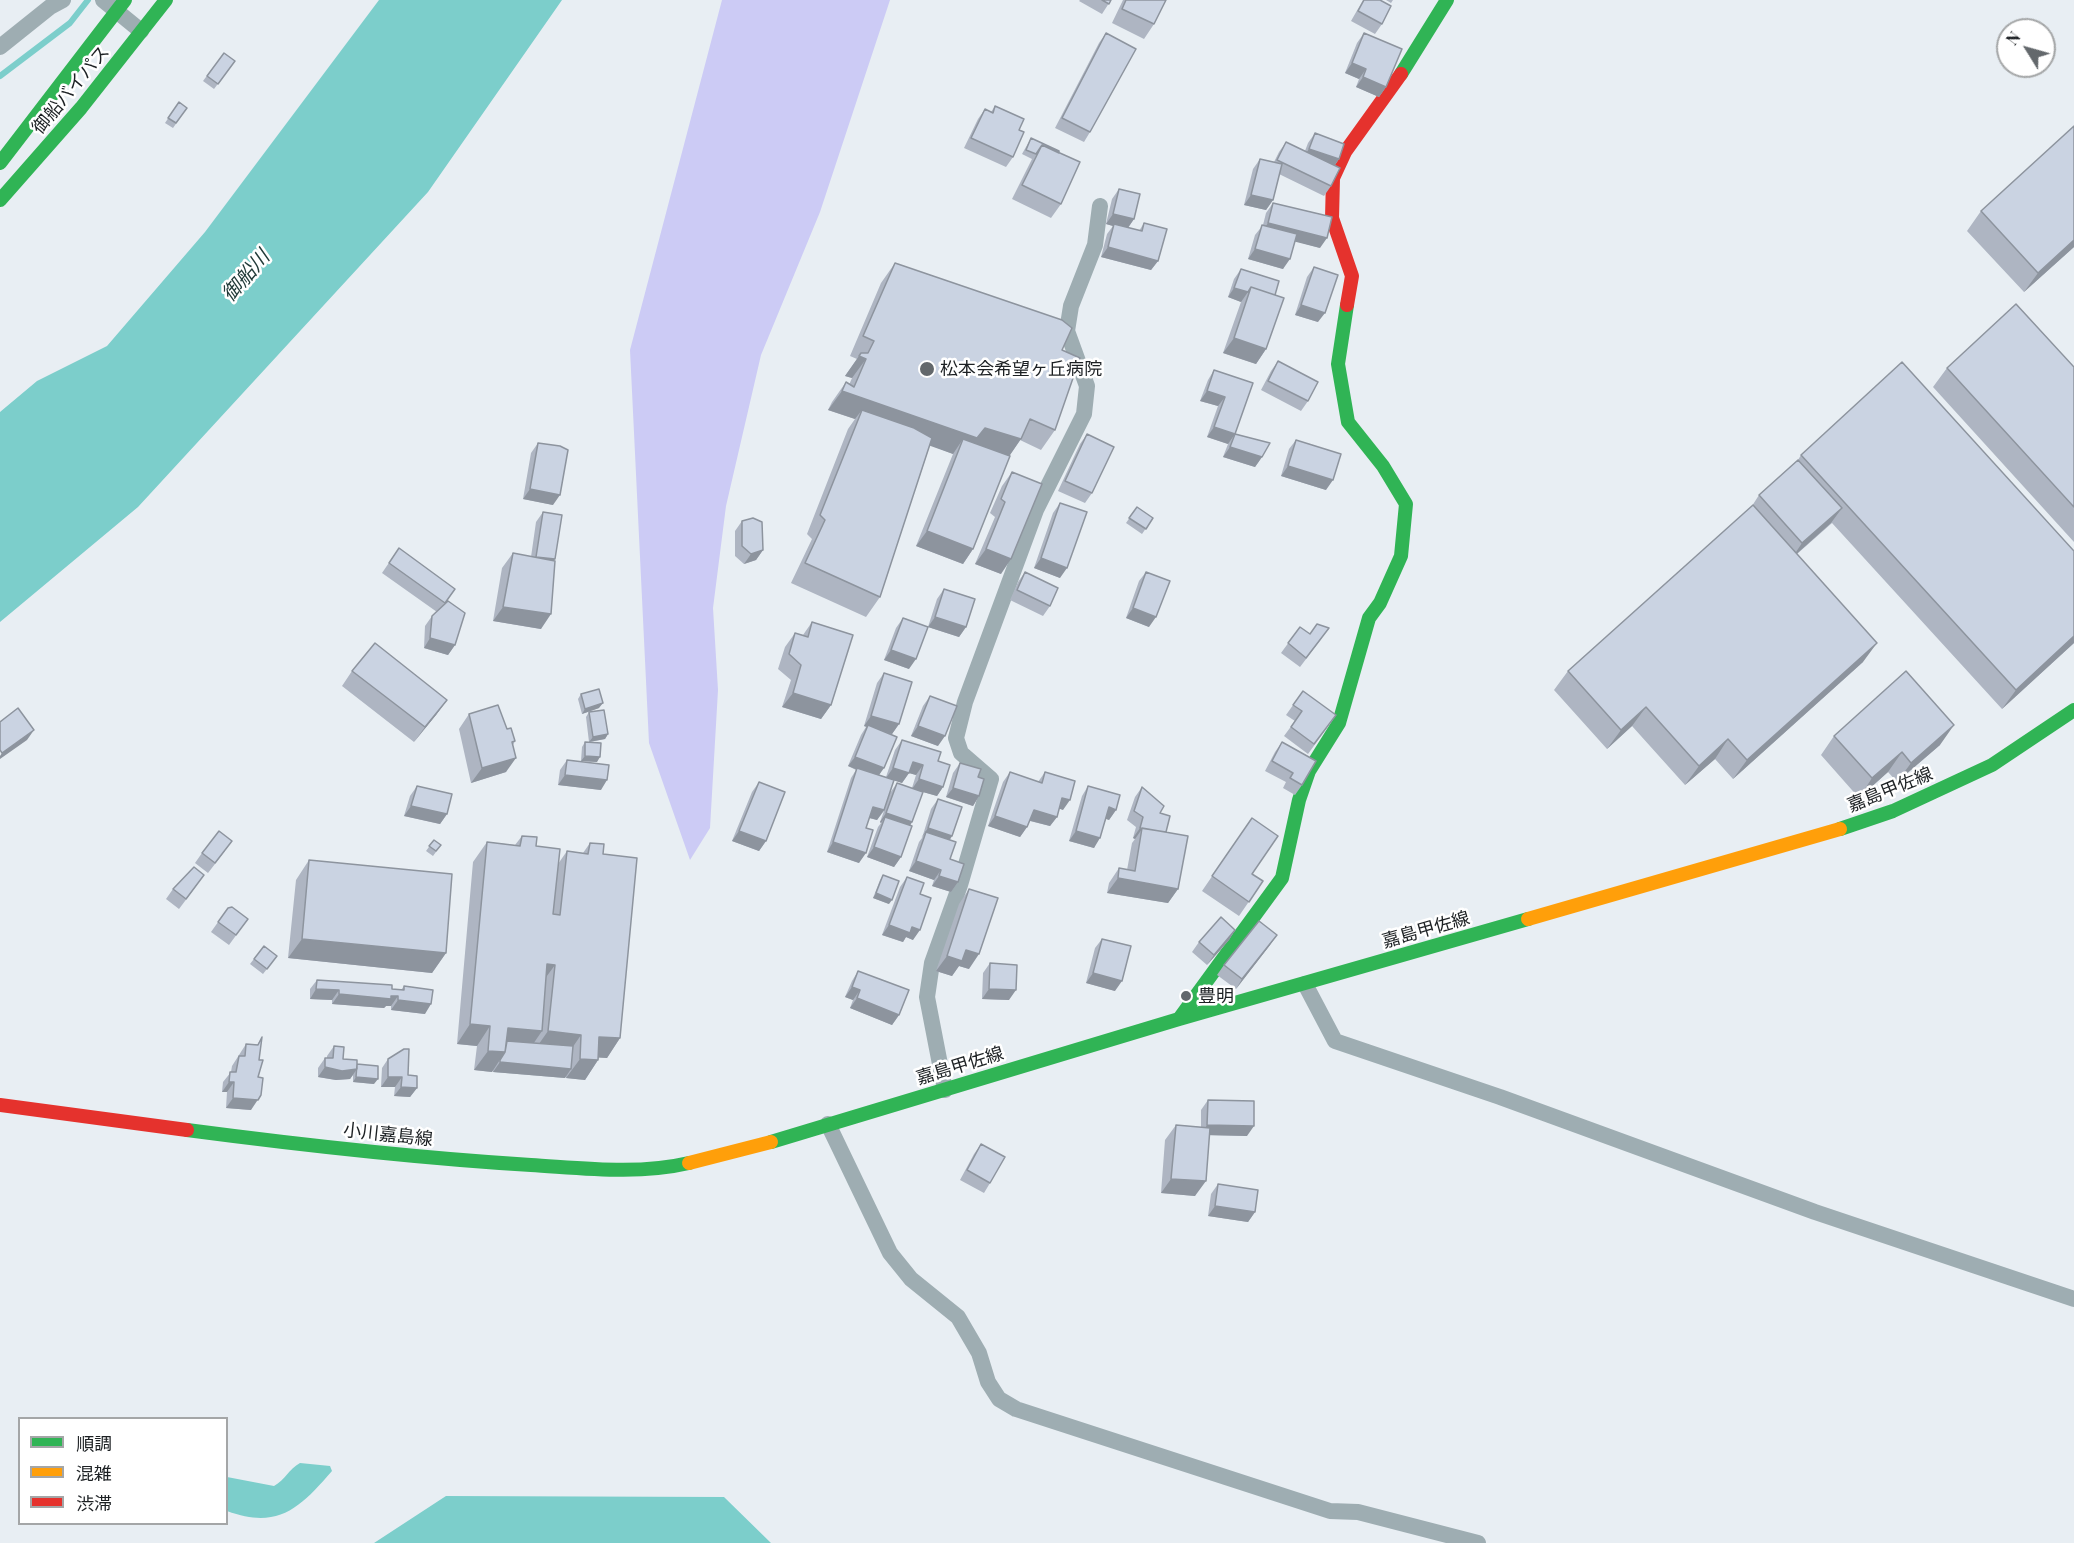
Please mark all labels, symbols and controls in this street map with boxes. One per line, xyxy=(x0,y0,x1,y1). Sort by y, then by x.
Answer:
north arrow xyxy=(1996,18,2056,78)
text: N xyxy=(2001,27,2025,49)
street label: 御船バイパス xyxy=(28,42,114,138)
water label: 御船川 xyxy=(217,245,275,307)
place label: 松本会希望ヶ丘病院 xyxy=(940,358,1102,380)
marker: 松本会希望ヶ丘病院 xyxy=(918,360,936,378)
street label: 嘉島甲佐線 xyxy=(1844,763,1936,817)
street label: 嘉島甲佐線 xyxy=(1380,907,1472,953)
place label: 豊明 xyxy=(1198,985,1234,1007)
marker: 豊明 xyxy=(1179,989,1193,1003)
street label: 嘉島甲佐線 xyxy=(914,1043,1006,1089)
street label: 小川嘉島線 xyxy=(342,1120,434,1150)
legend xyxy=(18,1417,228,1525)
text: 順調 xyxy=(76,1431,112,1455)
text: 混雑 xyxy=(76,1461,112,1485)
text: 渋滞 xyxy=(76,1491,112,1515)

